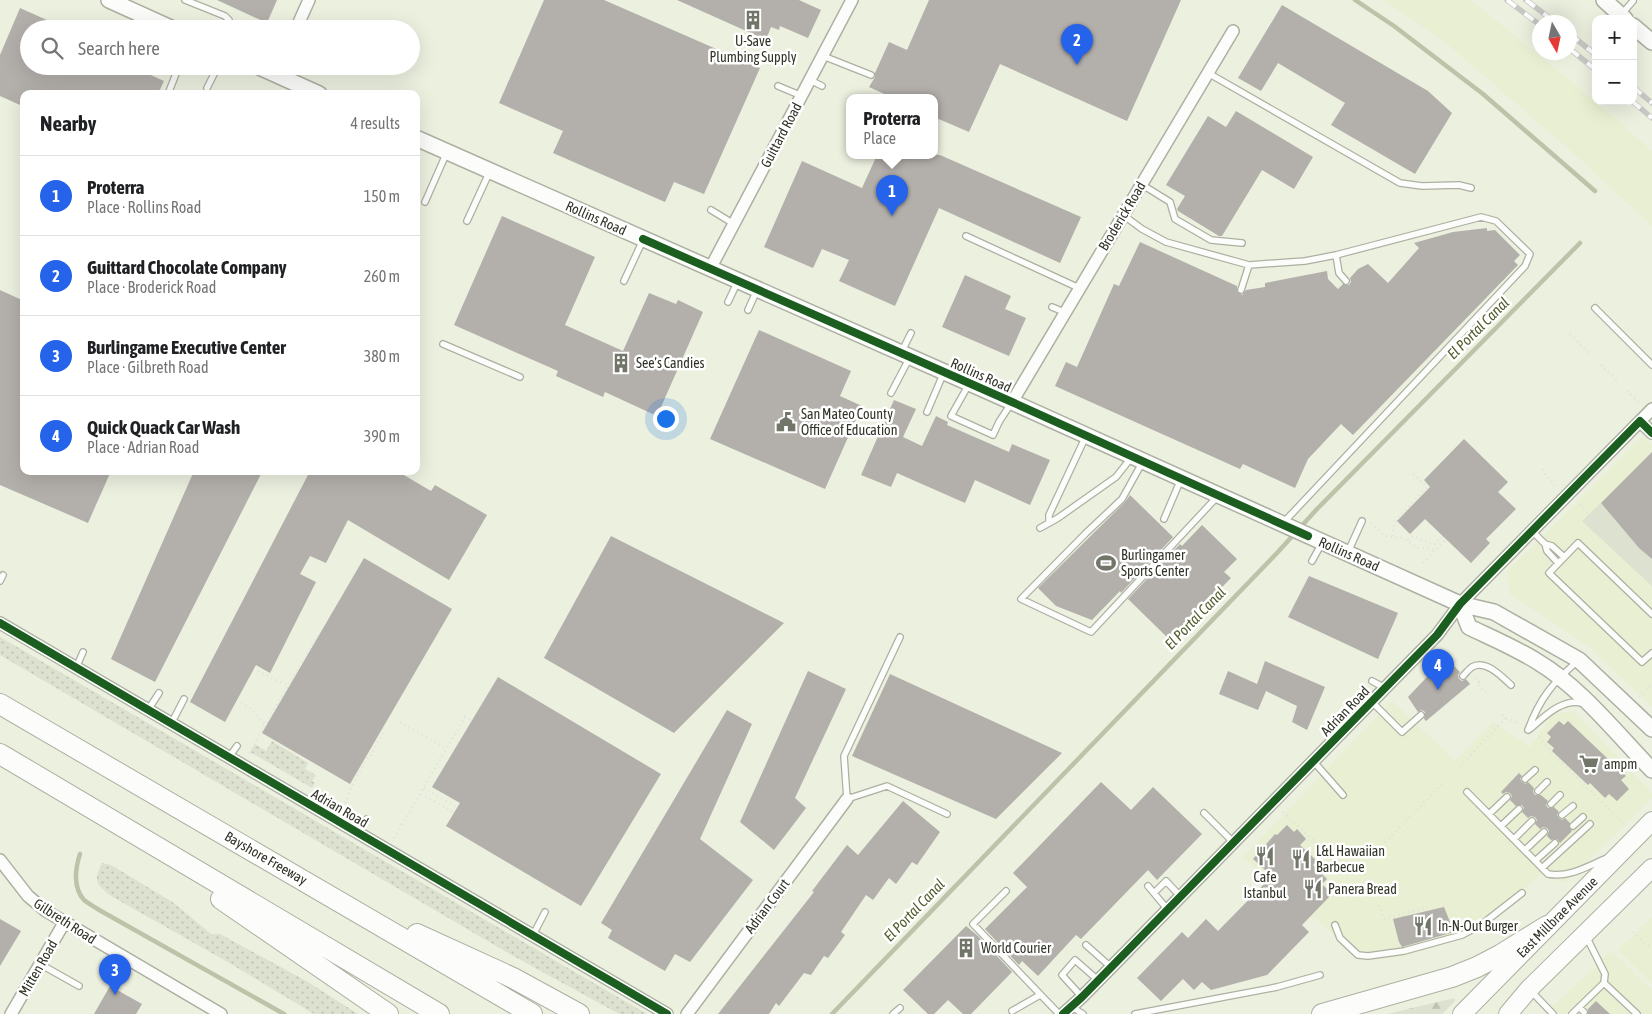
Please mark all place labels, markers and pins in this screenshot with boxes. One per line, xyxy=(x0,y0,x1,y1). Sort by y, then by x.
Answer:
building icon: U-Save Plumbing Supply xyxy=(742,9,764,31)
pin: 2 xyxy=(1061,24,1093,65)
place label: U-Save Plumbing Supply xyxy=(709,33,797,65)
pin: 1 xyxy=(876,175,908,216)
building icon: See’s Candies xyxy=(610,352,632,374)
place label: See’s Candies xyxy=(636,355,705,371)
place label: San Mateo County Office of Education xyxy=(801,406,897,438)
public building icon: San Mateo County Office of Education xyxy=(775,411,797,433)
place label: Burlingamer Sports Center xyxy=(1121,547,1190,579)
sports icon: Burlingamer Sports Center xyxy=(1095,552,1117,574)
pin: 4 xyxy=(1422,649,1454,690)
supermarket icon: ampm xyxy=(1578,753,1600,775)
place label: ampm xyxy=(1604,756,1637,772)
place label: L&L Hawaiian Barbecue xyxy=(1316,843,1385,875)
restaurant icon: Cafe Istanbul xyxy=(1254,845,1276,867)
restaurant icon: L&L Hawaiian Barbecue xyxy=(1290,848,1312,870)
place label: Cafe Istanbul xyxy=(1244,869,1287,901)
restaurant icon: Panera Bread xyxy=(1302,878,1324,900)
place label: Panera Bread xyxy=(1328,881,1397,897)
restaurant icon: In-N-Out Burger xyxy=(1412,915,1434,937)
place label: In-N-Out Burger xyxy=(1438,918,1519,934)
building icon: World Courier xyxy=(955,937,977,959)
place label: World Courier xyxy=(981,940,1052,956)
pin: 3 xyxy=(99,954,131,995)

